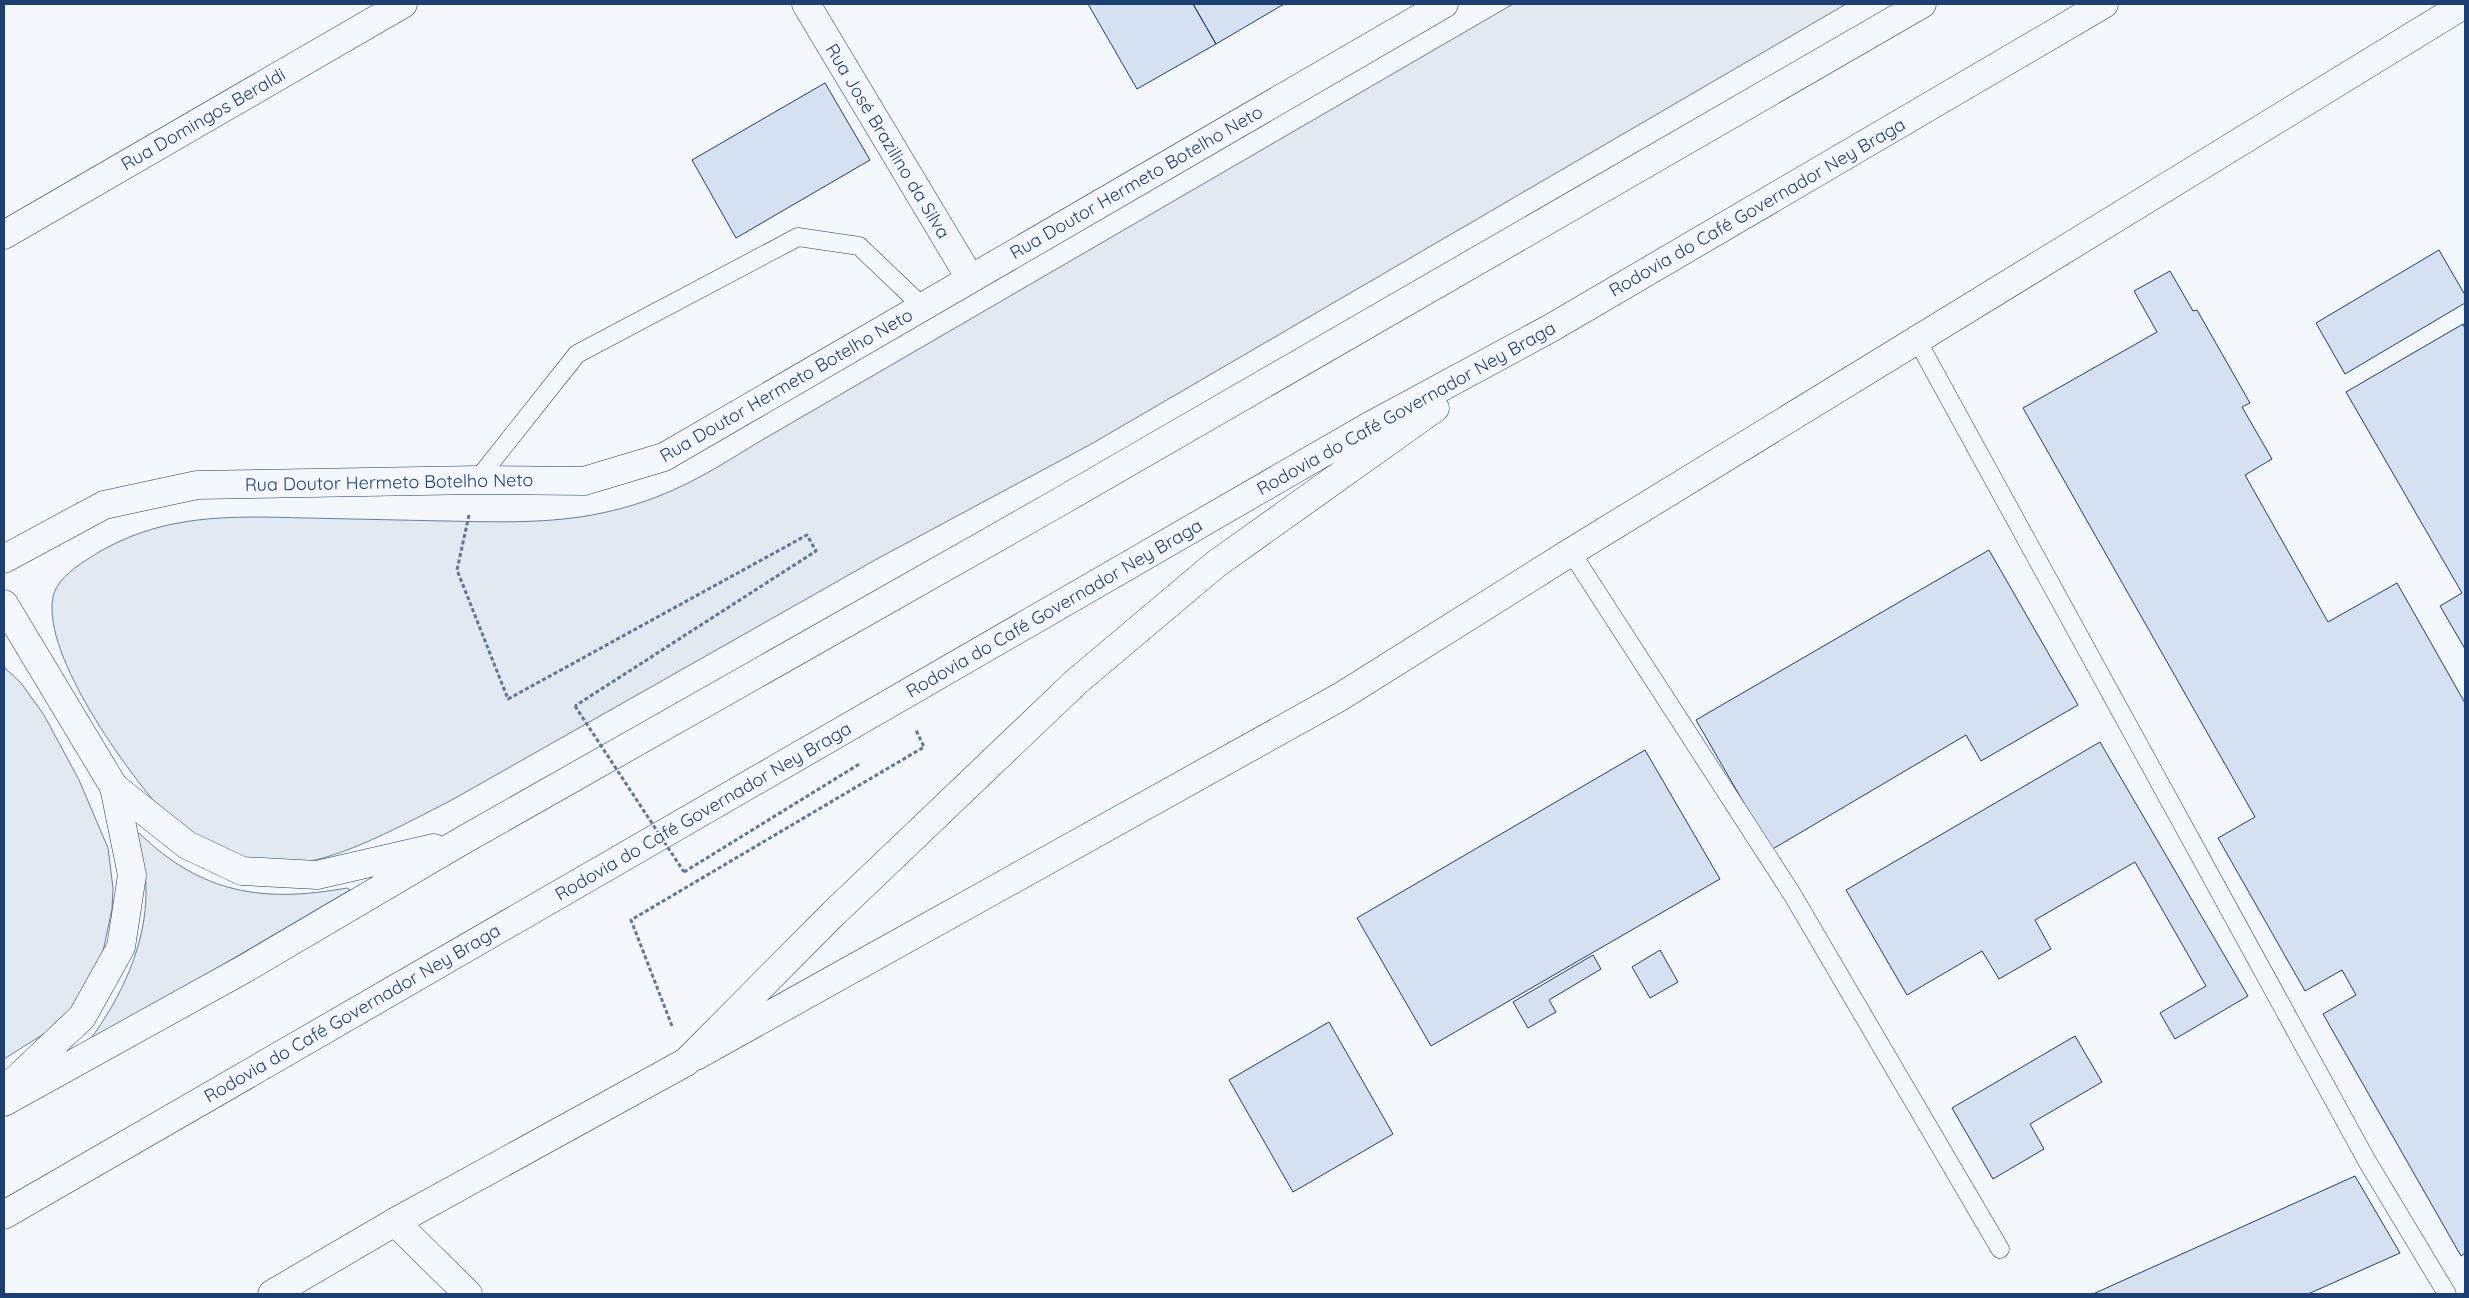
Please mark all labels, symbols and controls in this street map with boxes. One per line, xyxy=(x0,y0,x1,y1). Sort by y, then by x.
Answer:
street label: Rua José Brazilino da Silva xyxy=(821,39,955,243)
street label: Rua Domingos Beraldi xyxy=(117,63,289,175)
street label: Rua Doutor Hermeto Botelho Neto xyxy=(1005,100,1267,264)
street label: Rodovia do Café Governador Ney Braga xyxy=(1605,112,1909,302)
street label: Rua Doutor Hermeto Botelho Neto xyxy=(655,303,917,467)
street label: Rodovia do Café Governador Ney Braga xyxy=(1252,316,1560,500)
street label: Rua Doutor Hermeto Botelho Neto xyxy=(245,468,533,496)
street label: Rodovia do Café Governador Ney Braga xyxy=(902,513,1206,703)
street label: Rodovia do Café Governador Ney Braga xyxy=(551,716,855,906)
street label: Rodovia do Café Governador Ney Braga xyxy=(200,918,504,1108)

